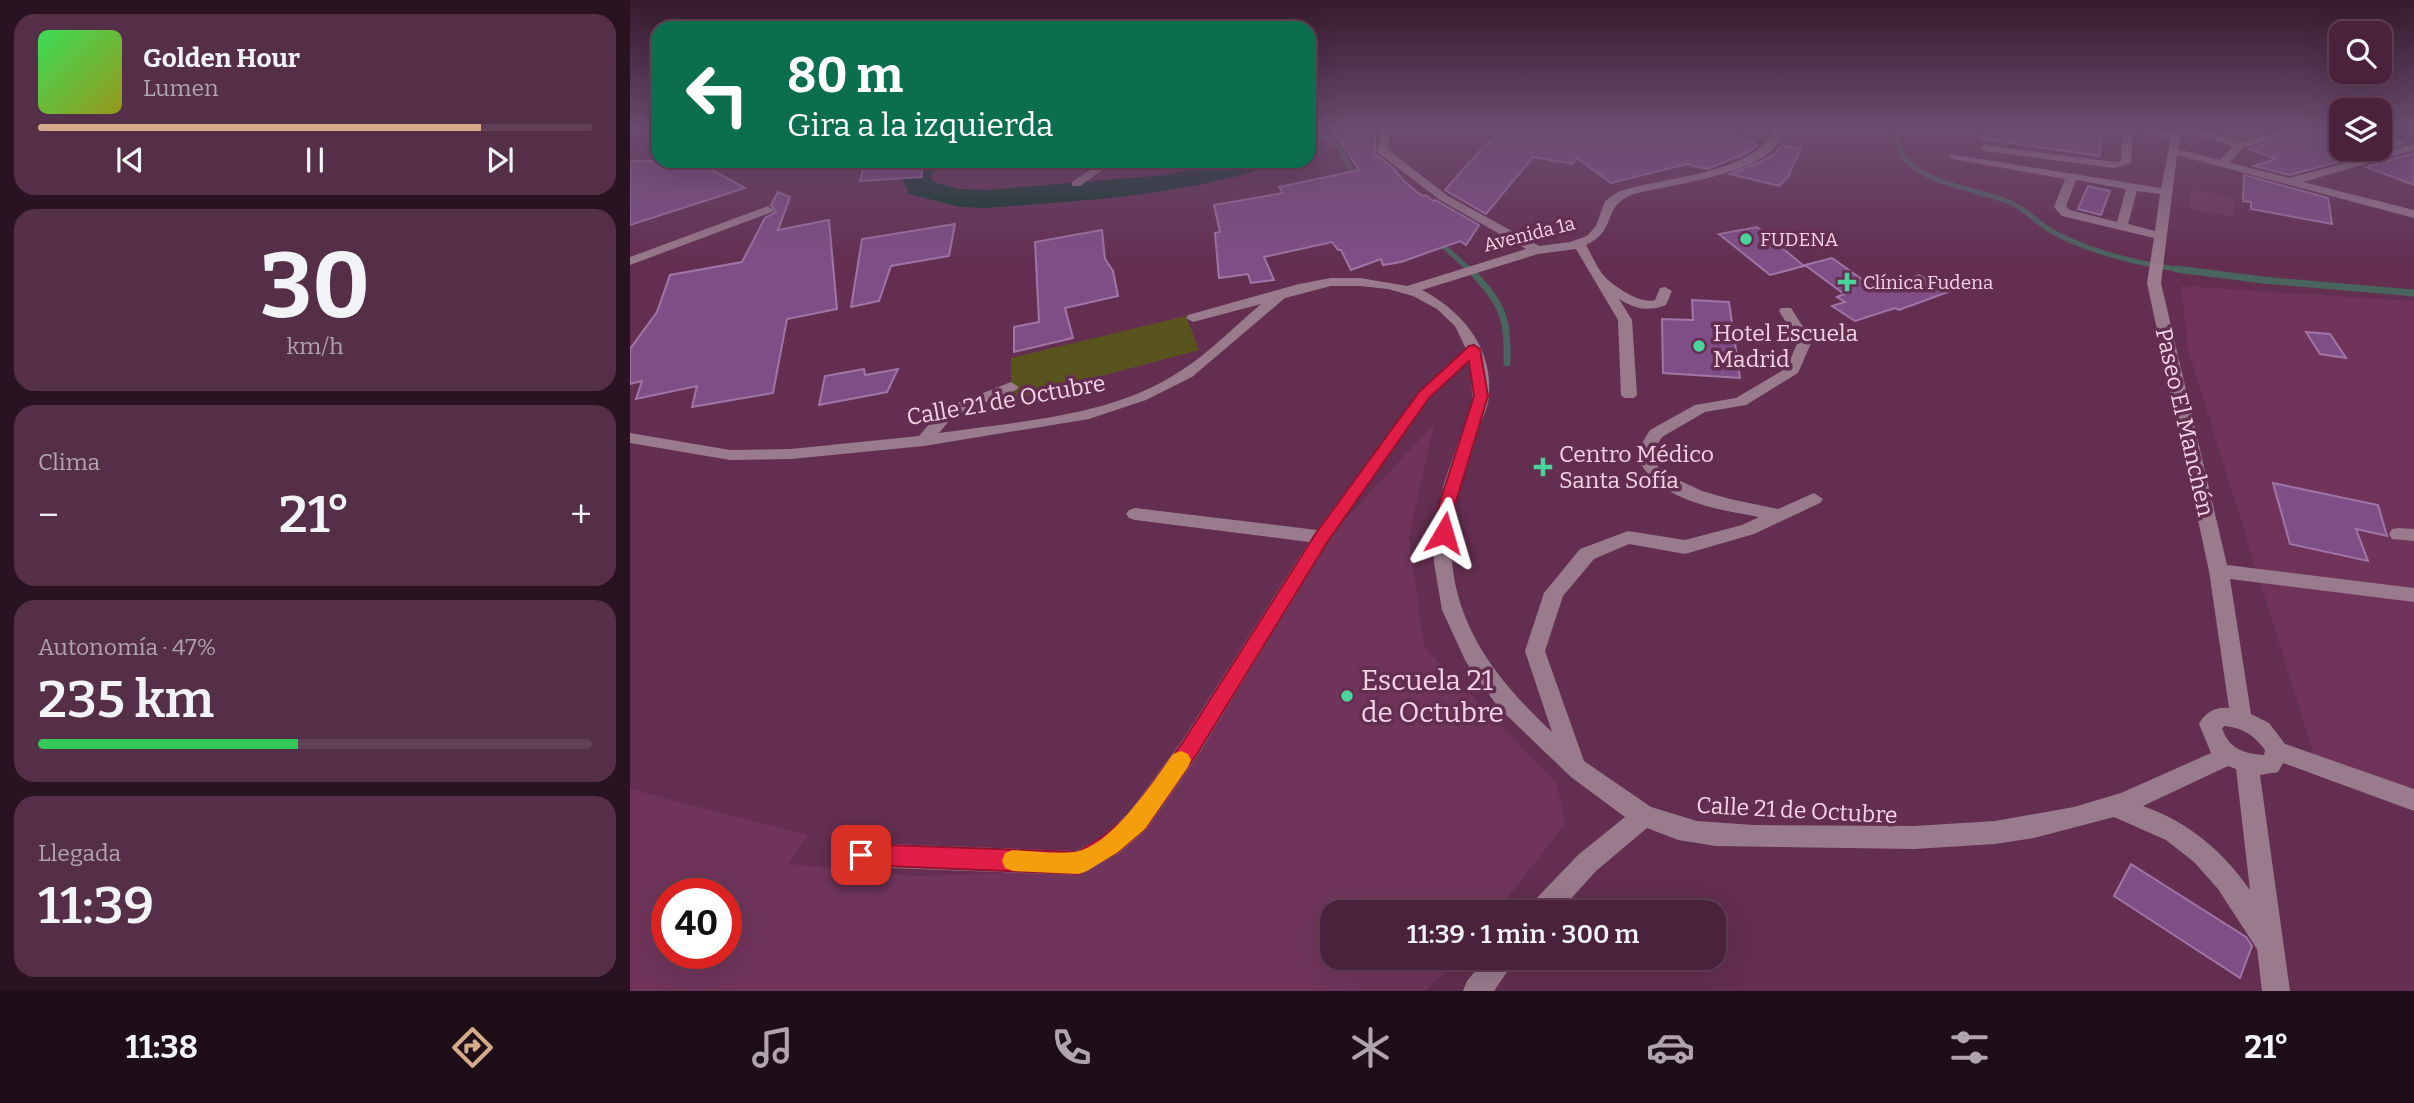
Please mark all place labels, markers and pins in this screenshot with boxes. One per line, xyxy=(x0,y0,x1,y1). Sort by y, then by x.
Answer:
place label: FUDENA xyxy=(1760,228,1839,251)
marker: FUDENA xyxy=(1738,231,1754,247)
place label: Clínica Fudena xyxy=(1863,271,1994,294)
marker: Clínica Fudena xyxy=(1837,272,1857,292)
place label: Hotel Escuela Madrid xyxy=(1713,319,1858,373)
marker: Hotel Escuela Madrid xyxy=(1691,338,1707,354)
place label: Centro Médico Santa Sofía xyxy=(1559,440,1714,494)
marker: Centro Médico Santa Sofía xyxy=(1533,457,1553,477)
place label: Escuela 21 de Octubre xyxy=(1361,664,1504,729)
marker: Escuela 21 de Octubre xyxy=(1339,688,1355,704)
pin xyxy=(831,825,891,885)

